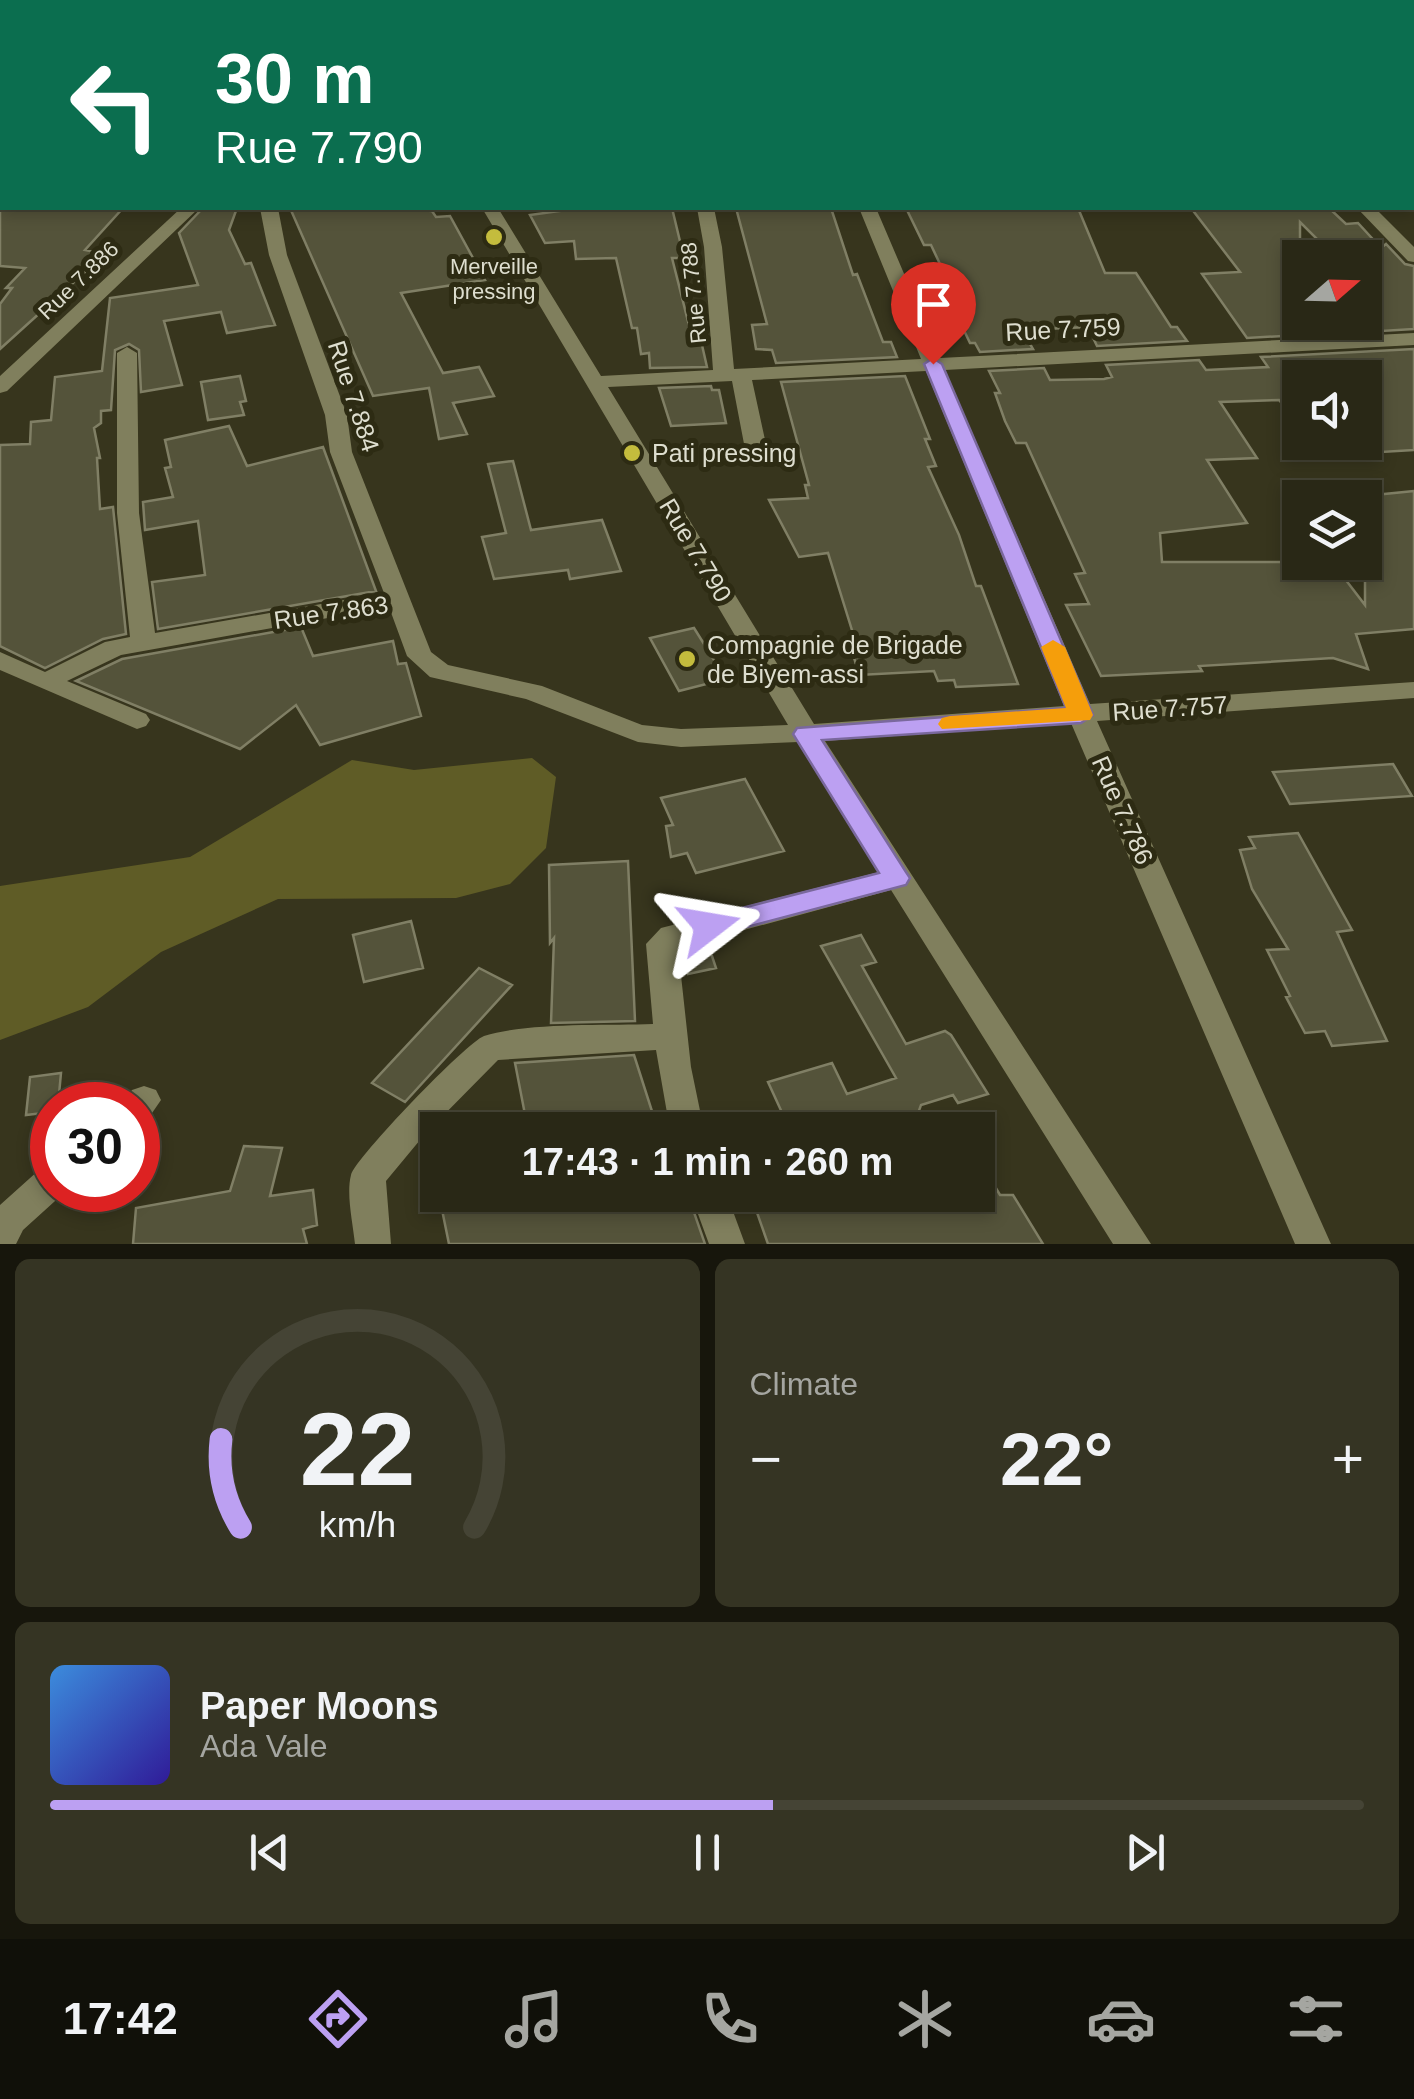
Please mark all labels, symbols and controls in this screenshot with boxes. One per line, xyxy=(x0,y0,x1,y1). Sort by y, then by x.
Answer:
icon: left xyxy=(50,40,180,170)
text: 30 m xyxy=(215,40,375,118)
text: Rue 7.790 xyxy=(215,122,423,173)
marker: Merveille pressing xyxy=(483,226,505,248)
street label: Rue 7.886 xyxy=(33,236,124,325)
north arrow xyxy=(1282,240,1382,340)
map controls xyxy=(1282,240,1382,580)
street label: Rue 7.788 xyxy=(676,241,711,345)
place label: Merveille pressing xyxy=(450,254,538,304)
pin xyxy=(891,262,976,365)
icon: arrive xyxy=(906,277,961,332)
street label: Rue 7.759 xyxy=(1005,312,1121,346)
street label: Rue 7.884 xyxy=(323,337,385,455)
button: sound xyxy=(1282,360,1382,460)
place label: Pati pressing xyxy=(652,439,797,467)
marker: Pati pressing xyxy=(621,442,643,464)
button: layers xyxy=(1282,480,1382,580)
street label: Rue 7.790 xyxy=(654,493,738,607)
street label: Rue 7.863 xyxy=(272,590,390,634)
place label: Compagnie de Brigade de Biyem-assi xyxy=(707,631,963,688)
marker: Compagnie de Brigade de Biyem-assi xyxy=(676,648,698,670)
street label: Rue 7.757 xyxy=(1111,690,1229,726)
street label: Rue 7.786 xyxy=(1087,752,1159,868)
position arrow xyxy=(657,874,761,978)
speed limit sign: 30 xyxy=(30,1082,160,1212)
text: 17:43 · 1 min · 260 m xyxy=(522,1141,893,1183)
text: Climate xyxy=(750,1366,858,1402)
text: 22 xyxy=(299,1391,415,1507)
text: 22° xyxy=(1000,1417,1113,1501)
text: − xyxy=(750,1428,782,1490)
text: + xyxy=(1332,1428,1364,1490)
text: km/h xyxy=(319,1505,396,1545)
text: Paper Moons xyxy=(200,1685,439,1727)
text: Ada Vale xyxy=(200,1728,328,1764)
icon: previous xyxy=(242,1825,297,1880)
icon: pause xyxy=(680,1825,735,1880)
icon: next xyxy=(1118,1825,1173,1880)
icon: directions xyxy=(303,1984,373,2054)
icon: music xyxy=(499,1984,569,2054)
icon: phone xyxy=(695,1984,765,2054)
icon: climate xyxy=(890,1984,960,2054)
icon: car xyxy=(1086,1984,1156,2054)
icon: filters xyxy=(1281,1984,1351,2054)
text: 17:42 xyxy=(63,1993,178,2044)

